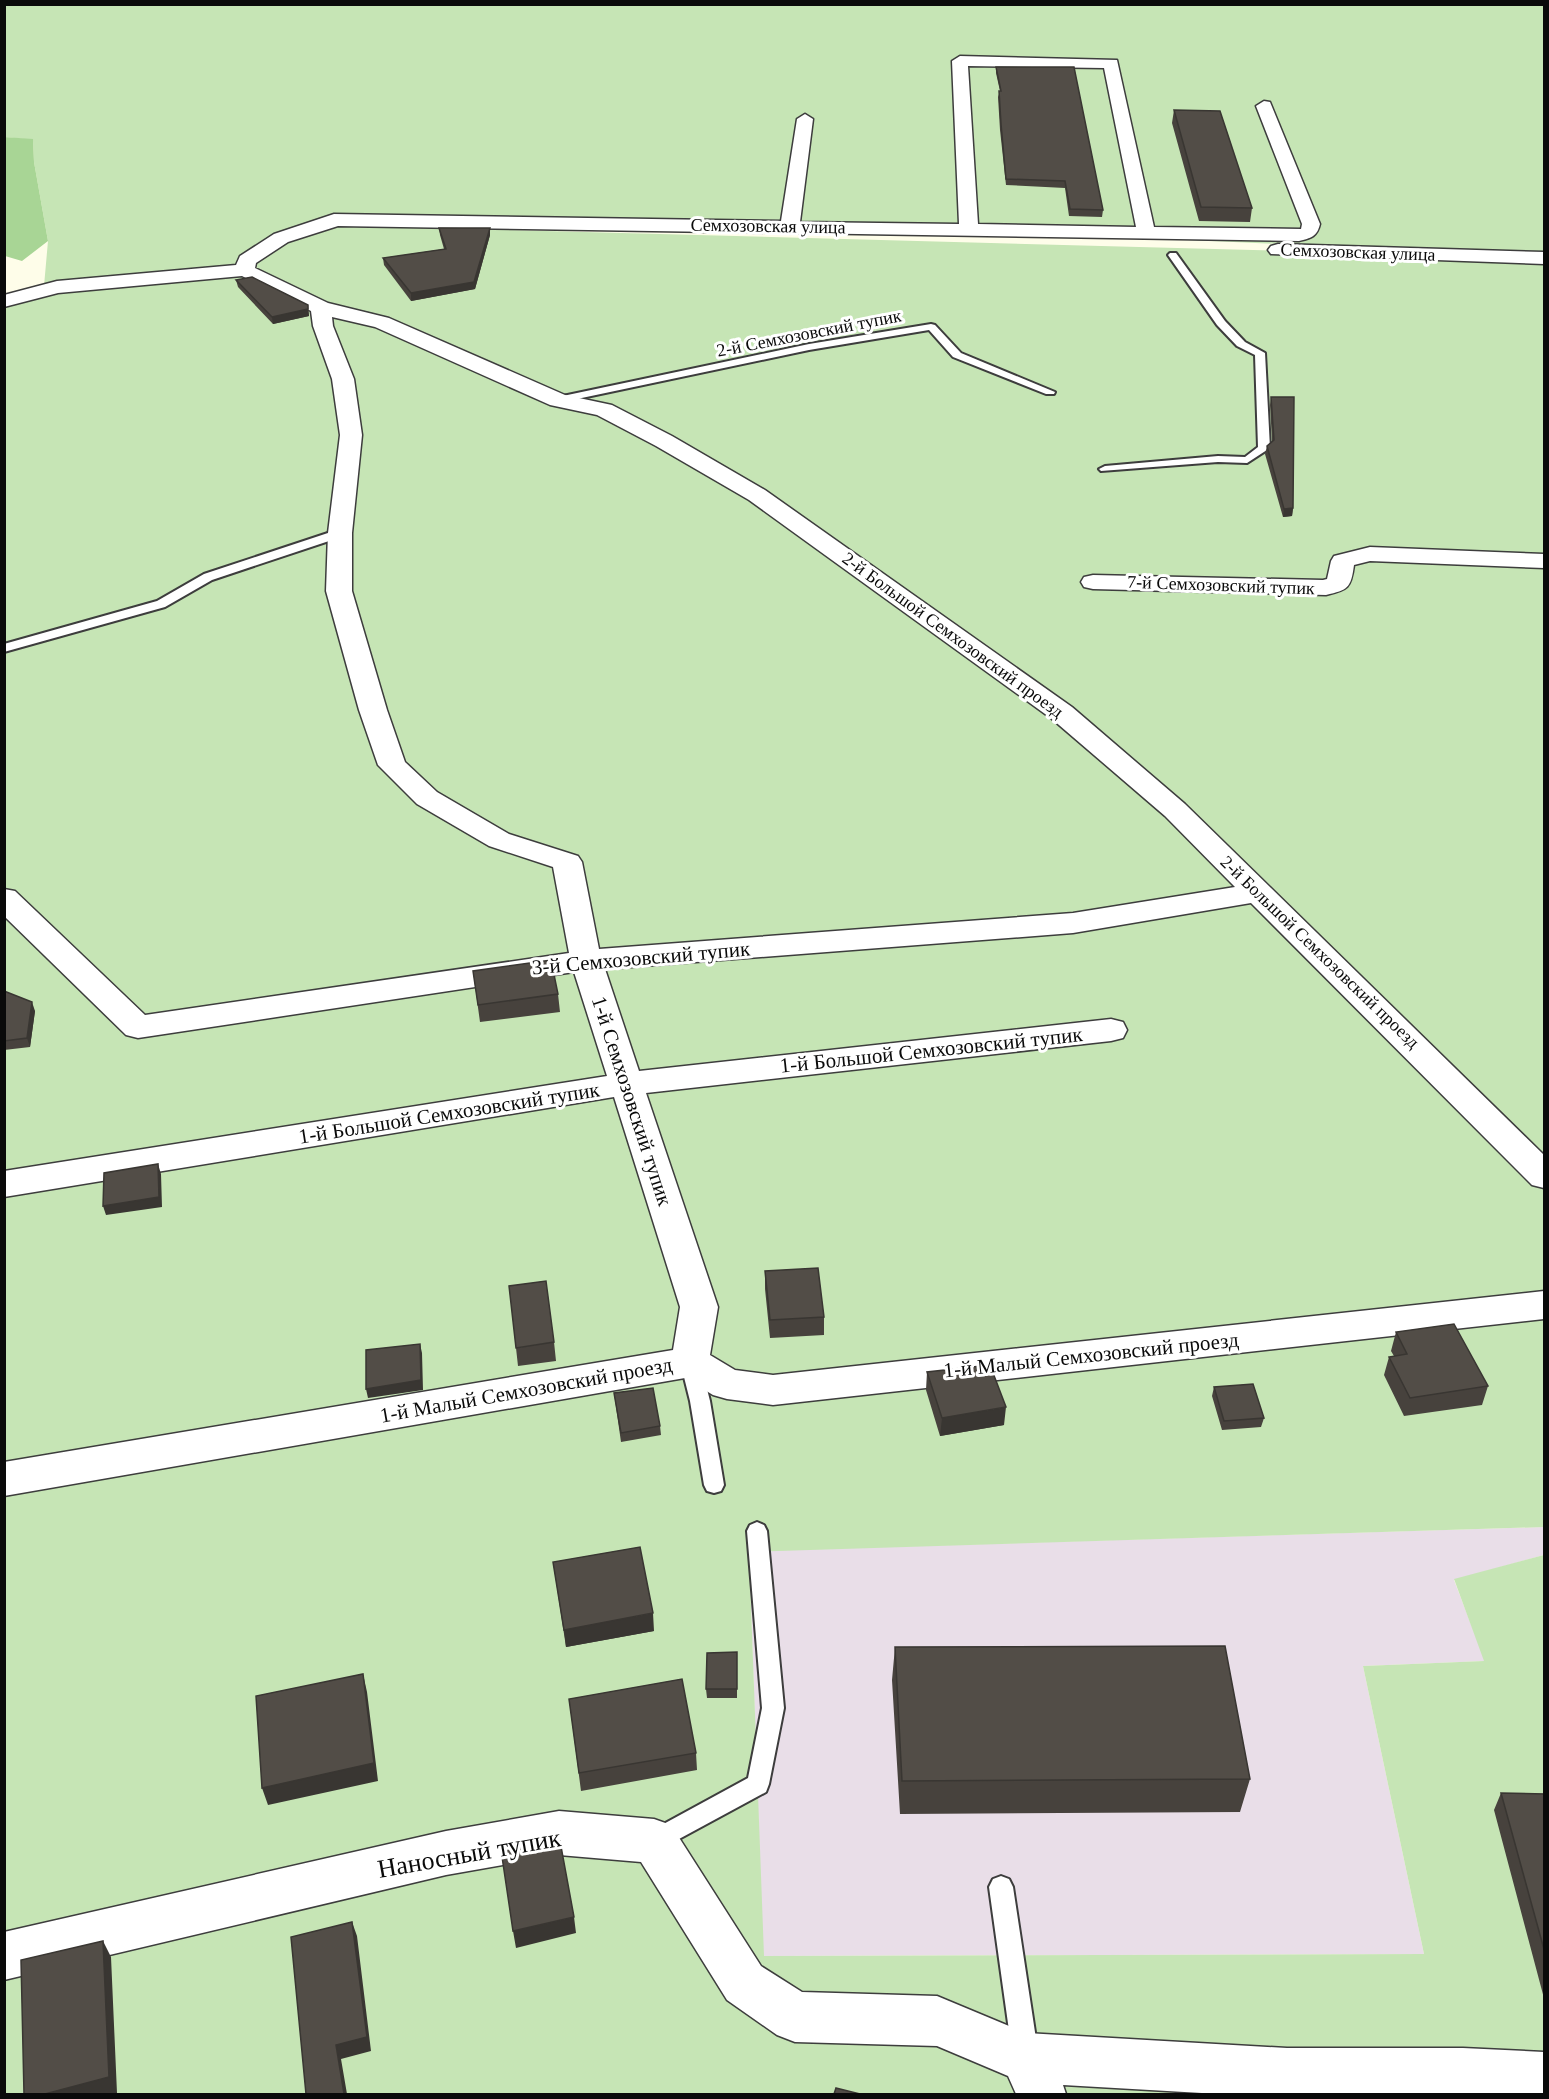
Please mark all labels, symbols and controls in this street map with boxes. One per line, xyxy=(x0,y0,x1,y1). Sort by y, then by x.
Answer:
street label: Семхозовская улица xyxy=(690,215,846,237)
street label: Семхозовская улица xyxy=(1280,239,1436,265)
street label: 2-й Семхозовский тупик xyxy=(715,305,903,361)
street label: 2-й Большой Семхозовский проезд xyxy=(839,548,1067,722)
street label: 7-й Семхозовский тупик xyxy=(1127,572,1315,598)
street label: 2-й Большой Семхозовский проезд xyxy=(1217,852,1423,1052)
street label: 3-й Семхозовский тупик xyxy=(531,936,752,979)
street label: 1-й Семхозовский тупик xyxy=(587,993,677,1210)
street label: 1-й Большой Семхозовский тупик xyxy=(778,1022,1084,1078)
street label: 1-й Большой Семхозовский тупик xyxy=(297,1077,602,1149)
street label: 1-й Малый Семхозовский проезд xyxy=(942,1328,1240,1382)
street label: 1-й Малый Семхозовский проезд xyxy=(378,1352,674,1428)
street label: Наносный тупик xyxy=(375,1823,563,1884)

